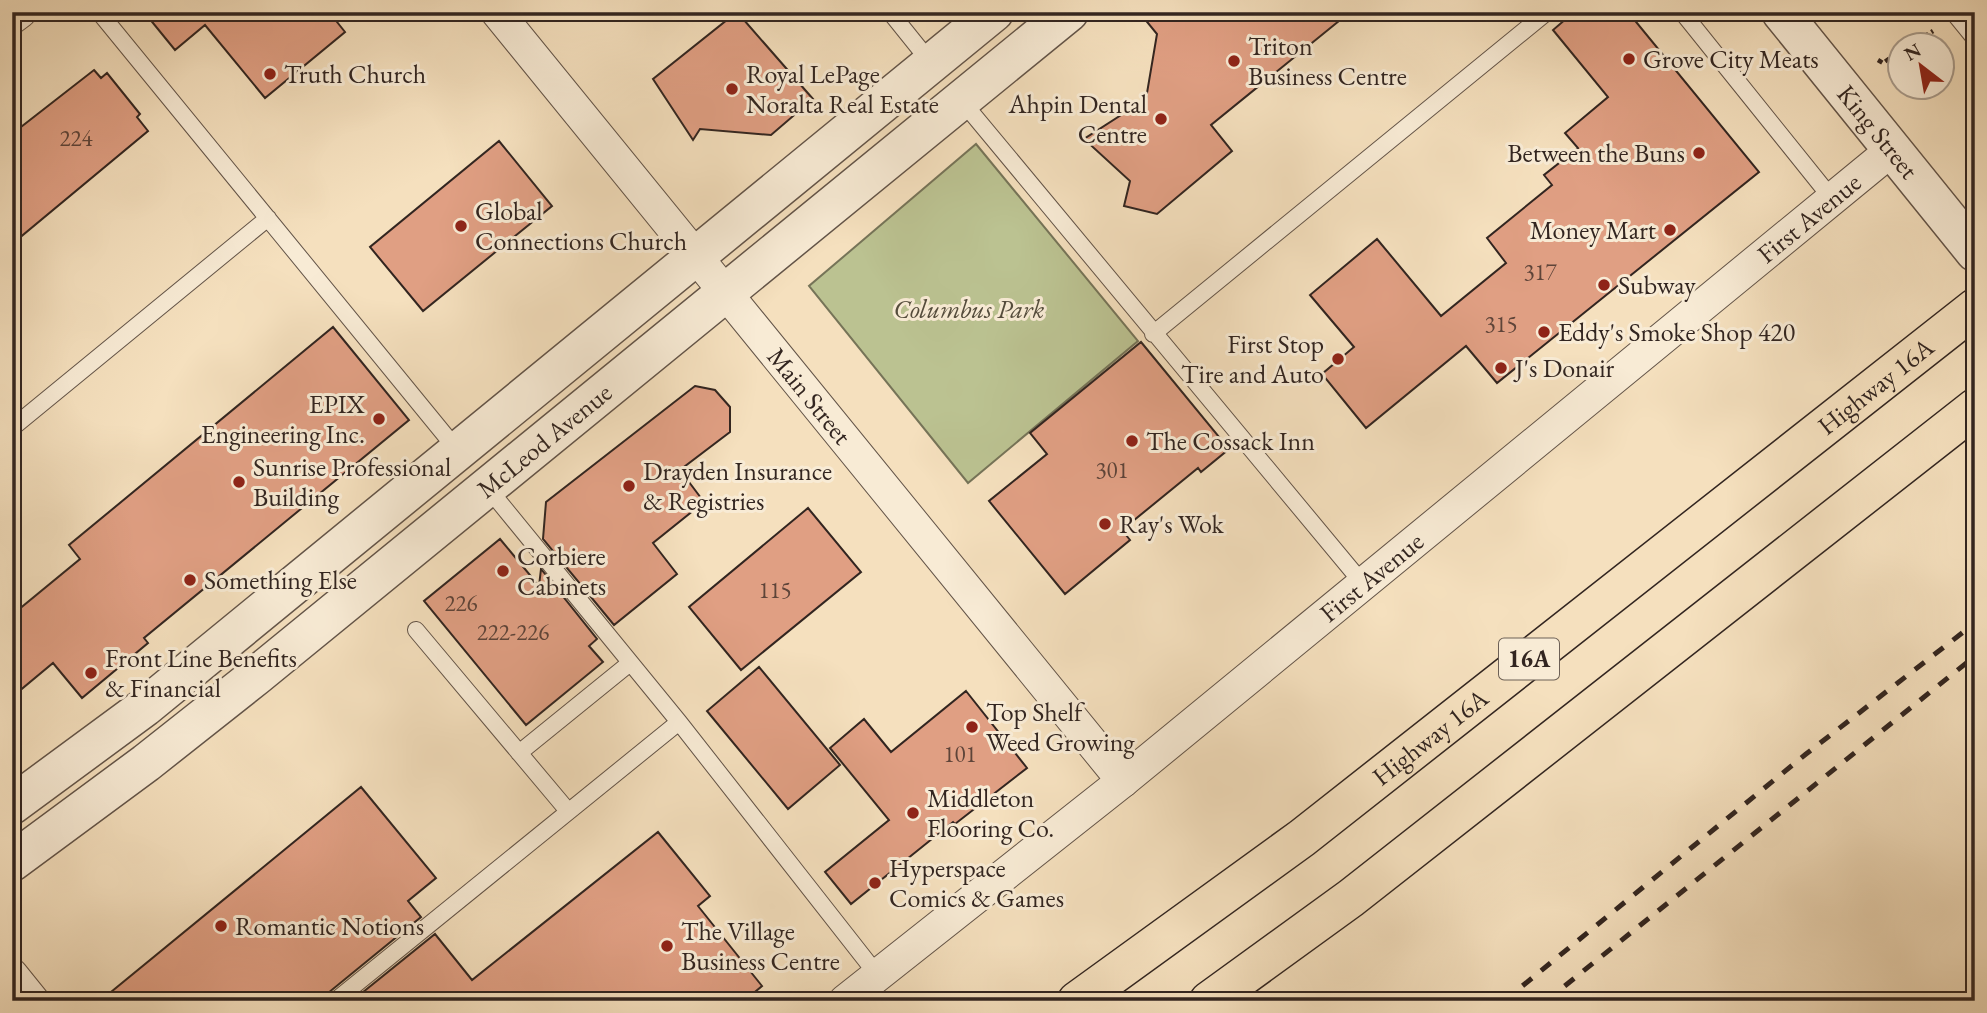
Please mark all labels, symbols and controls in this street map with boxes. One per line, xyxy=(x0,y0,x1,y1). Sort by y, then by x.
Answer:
place label: Triton Business Centre xyxy=(1248,29,1407,93)
north arrow xyxy=(1885,32,1955,102)
text: N xyxy=(1899,37,1926,67)
place label: Grove City Meats xyxy=(1643,42,1819,76)
marker: Grove City Meats xyxy=(1621,51,1637,67)
marker: Triton Business Centre xyxy=(1226,53,1242,69)
place label: Truth Church xyxy=(284,57,426,91)
place label: Royal LePage Noralta Real Estate xyxy=(746,57,939,121)
marker: Truth Church xyxy=(262,66,278,82)
street label: King Street xyxy=(1830,78,1926,186)
marker: Royal LePage Noralta Real Estate xyxy=(724,81,740,97)
place label: Ahpin Dental Centre xyxy=(1008,87,1147,151)
marker: Ahpin Dental Centre xyxy=(1153,111,1169,127)
house number: 224 xyxy=(59,123,94,153)
place label: Between the Buns xyxy=(1507,136,1685,170)
marker: Between the Buns xyxy=(1691,145,1707,161)
street label: First Avenue xyxy=(1750,165,1868,271)
place label: Global Connections Church xyxy=(475,194,687,258)
place label: Money Mart xyxy=(1530,213,1656,247)
marker: Global Connections Church xyxy=(453,218,469,234)
marker: Money Mart xyxy=(1662,222,1678,238)
house number: 317 xyxy=(1523,257,1558,287)
place label: Subway xyxy=(1618,268,1696,302)
marker: Subway xyxy=(1596,277,1612,293)
park label: Columbus Park xyxy=(894,292,1045,326)
house number: 315 xyxy=(1484,309,1518,339)
place label: Eddy's Smoke Shop 420 xyxy=(1558,315,1795,349)
marker: Eddy's Smoke Shop 420 xyxy=(1536,324,1552,340)
place label: First Stop Tire and Auto xyxy=(1181,327,1324,391)
street label: Highway 16A xyxy=(1811,329,1941,442)
street label: Main Street xyxy=(760,340,859,452)
marker: First Stop Tire and Auto xyxy=(1330,351,1346,367)
place label: J's Donair xyxy=(1513,351,1615,385)
marker: J's Donair xyxy=(1493,360,1509,376)
street label: McLeod Avenue xyxy=(470,375,619,506)
place label: EPIX Engineering Inc. xyxy=(201,387,366,451)
marker: EPIX Engineering Inc. xyxy=(371,411,387,427)
place label: The Cossack Inn xyxy=(1146,424,1315,458)
marker: The Cossack Inn xyxy=(1124,433,1140,449)
place label: Sunrise Professional Building xyxy=(253,450,451,514)
place label: Drayden Insurance & Registries xyxy=(643,454,832,518)
house number: 301 xyxy=(1095,455,1129,485)
marker: Sunrise Professional Building xyxy=(231,474,247,490)
marker: Drayden Insurance & Registries xyxy=(621,478,637,494)
place label: Ray's Wok xyxy=(1119,507,1225,541)
marker: Ray's Wok xyxy=(1097,516,1113,532)
street label: First Avenue xyxy=(1312,524,1431,630)
place label: Corbiere Cabinets xyxy=(517,539,606,603)
place label: Something Else xyxy=(204,563,357,597)
marker: Corbiere Cabinets xyxy=(495,563,511,579)
marker: Something Else xyxy=(182,572,198,588)
house number: 115 xyxy=(758,575,792,605)
house number: 226 xyxy=(444,588,478,618)
house number: 222-226 xyxy=(477,617,549,647)
road number: 16A xyxy=(1499,638,1559,680)
place label: Front Line Benefits & Financial xyxy=(105,641,297,705)
marker: Front Line Benefits & Financial xyxy=(83,665,99,681)
street label: Highway 16A xyxy=(1365,680,1496,793)
place label: Top Shelf Weed Growing xyxy=(986,695,1135,759)
marker: Top Shelf Weed Growing xyxy=(964,719,980,735)
house number: 101 xyxy=(943,739,977,769)
place label: Middleton Flooring Co. xyxy=(927,781,1054,845)
marker: Middleton Flooring Co. xyxy=(905,805,921,821)
place label: Hyperspace Comics & Games xyxy=(889,851,1064,915)
marker: Hyperspace Comics & Games xyxy=(867,875,883,891)
place label: Romantic Notions xyxy=(235,909,424,943)
place label: The Village Business Centre xyxy=(681,914,840,978)
marker: Romantic Notions xyxy=(213,918,229,934)
marker: The Village Business Centre xyxy=(659,938,675,954)

